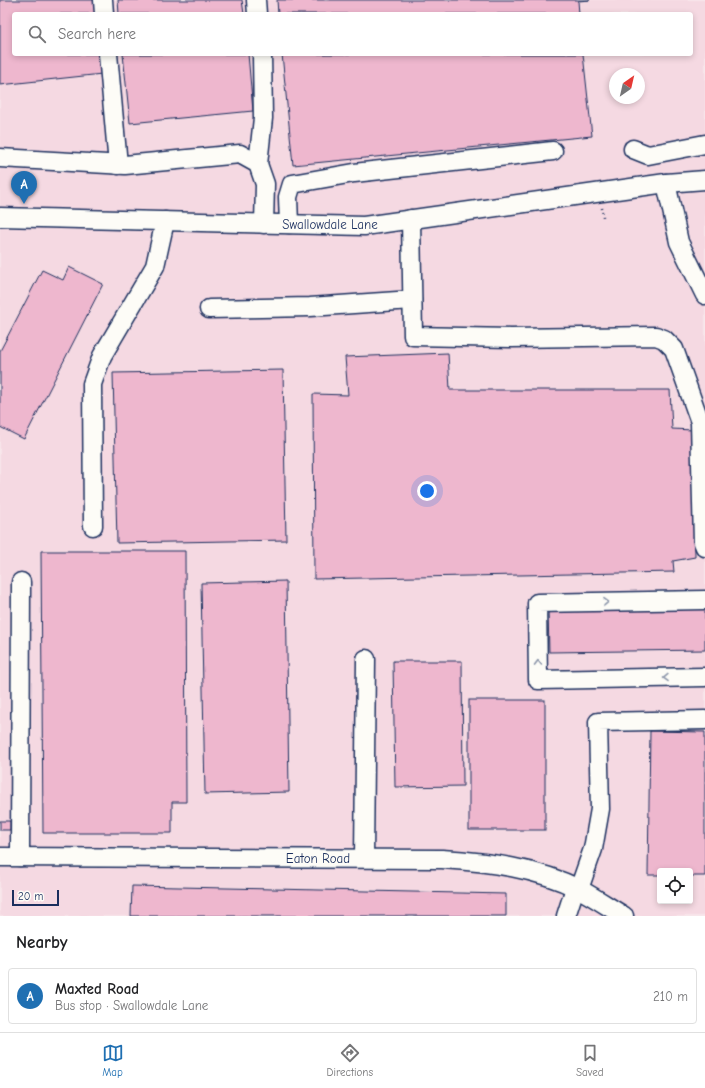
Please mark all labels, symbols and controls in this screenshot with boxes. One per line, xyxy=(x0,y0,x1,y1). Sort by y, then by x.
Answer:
search box xyxy=(12,12,693,56)
icon: search xyxy=(26,23,48,45)
text: Search here xyxy=(58,25,136,43)
north arrow xyxy=(609,68,645,104)
pin: A xyxy=(11,171,37,204)
street label: Swallowdale Lane xyxy=(282,217,378,232)
your location xyxy=(417,481,437,501)
one-way arrow xyxy=(603,597,609,606)
one-way arrow xyxy=(534,660,542,666)
one-way arrow xyxy=(663,674,669,682)
street label: Eaton Road xyxy=(286,851,350,866)
map controls xyxy=(657,868,693,904)
button: locate xyxy=(657,868,693,904)
scale bar xyxy=(12,888,59,907)
text: 20 m xyxy=(18,890,43,903)
text: Nearby xyxy=(16,933,67,952)
text: Maxted Road xyxy=(55,980,139,998)
text: A xyxy=(26,989,34,1004)
text: 210 m xyxy=(653,989,688,1004)
text: Bus stop · Swallowdale Lane xyxy=(55,998,208,1013)
tab: Map xyxy=(102,1042,124,1079)
tab: Directions xyxy=(327,1042,373,1079)
tab: Saved xyxy=(576,1042,603,1079)

